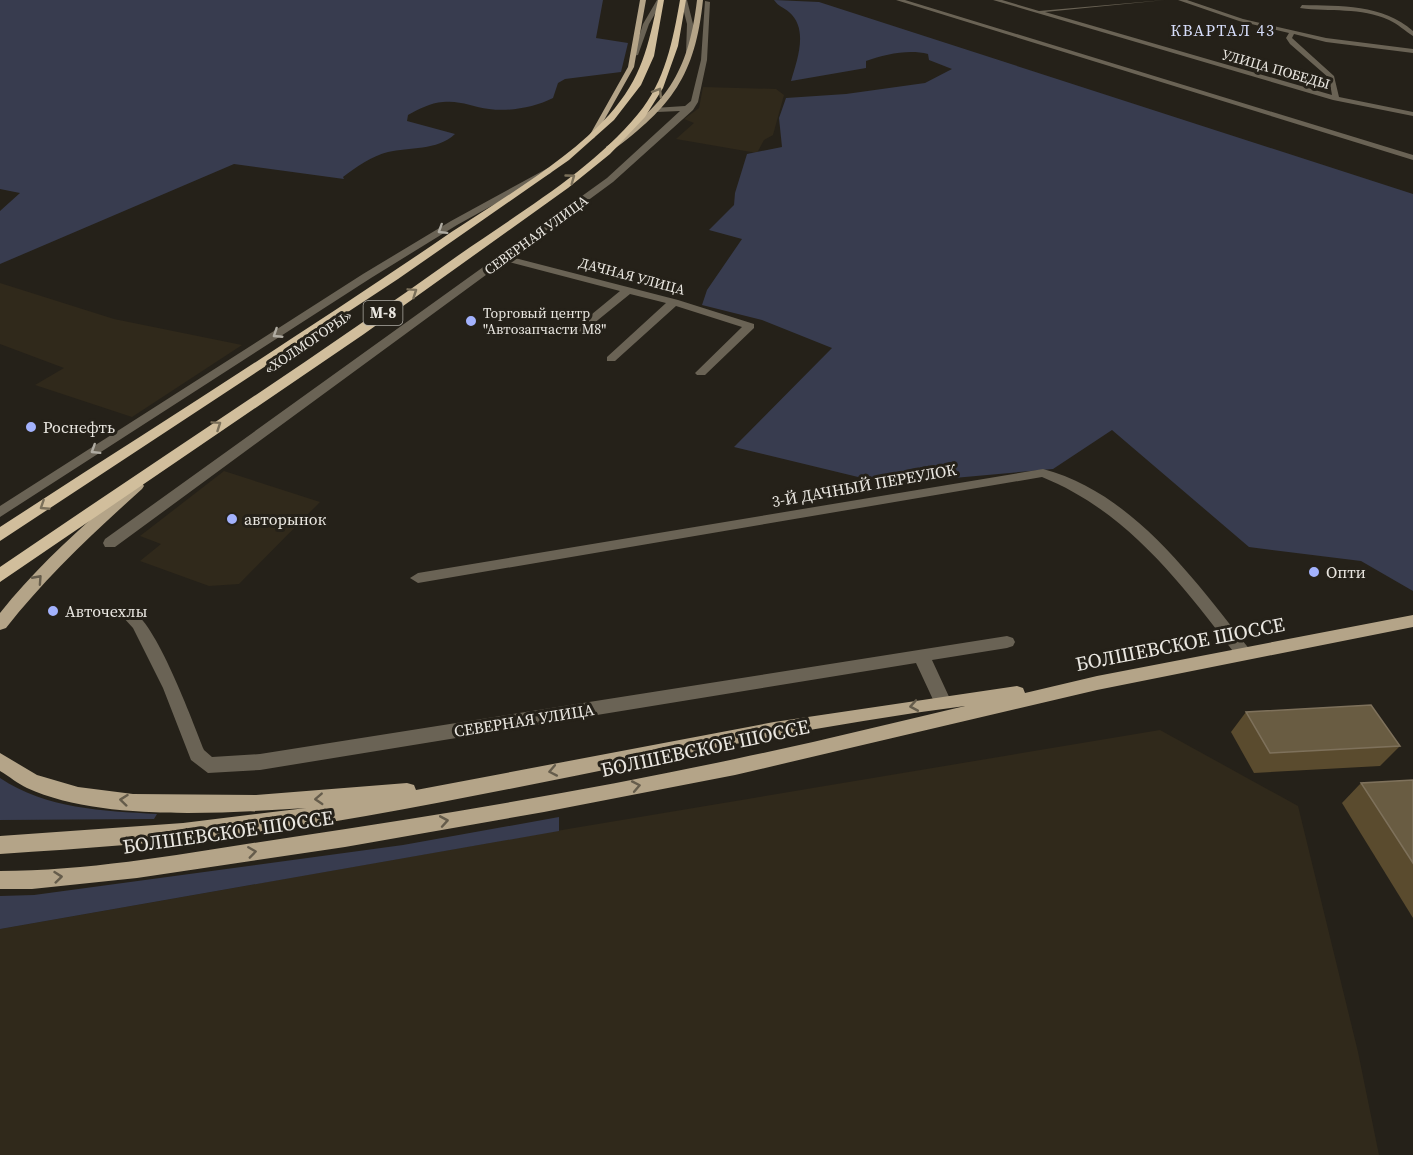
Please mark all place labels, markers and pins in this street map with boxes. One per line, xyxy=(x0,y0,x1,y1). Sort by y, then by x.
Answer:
place label: Торговый центр "Автозапчасти М8" xyxy=(483,303,606,339)
marker: Торговый центр "Автозапчасти М8" xyxy=(464,314,478,328)
place label: Роснефть xyxy=(43,416,115,438)
marker: Роснефть xyxy=(24,420,38,434)
place label: авторынок xyxy=(244,508,326,530)
marker: авторынок xyxy=(225,512,239,526)
place label: Опти xyxy=(1326,561,1366,583)
marker: Опти xyxy=(1307,565,1321,579)
place label: Авточехлы xyxy=(65,600,147,622)
marker: Авточехлы xyxy=(46,604,60,618)

